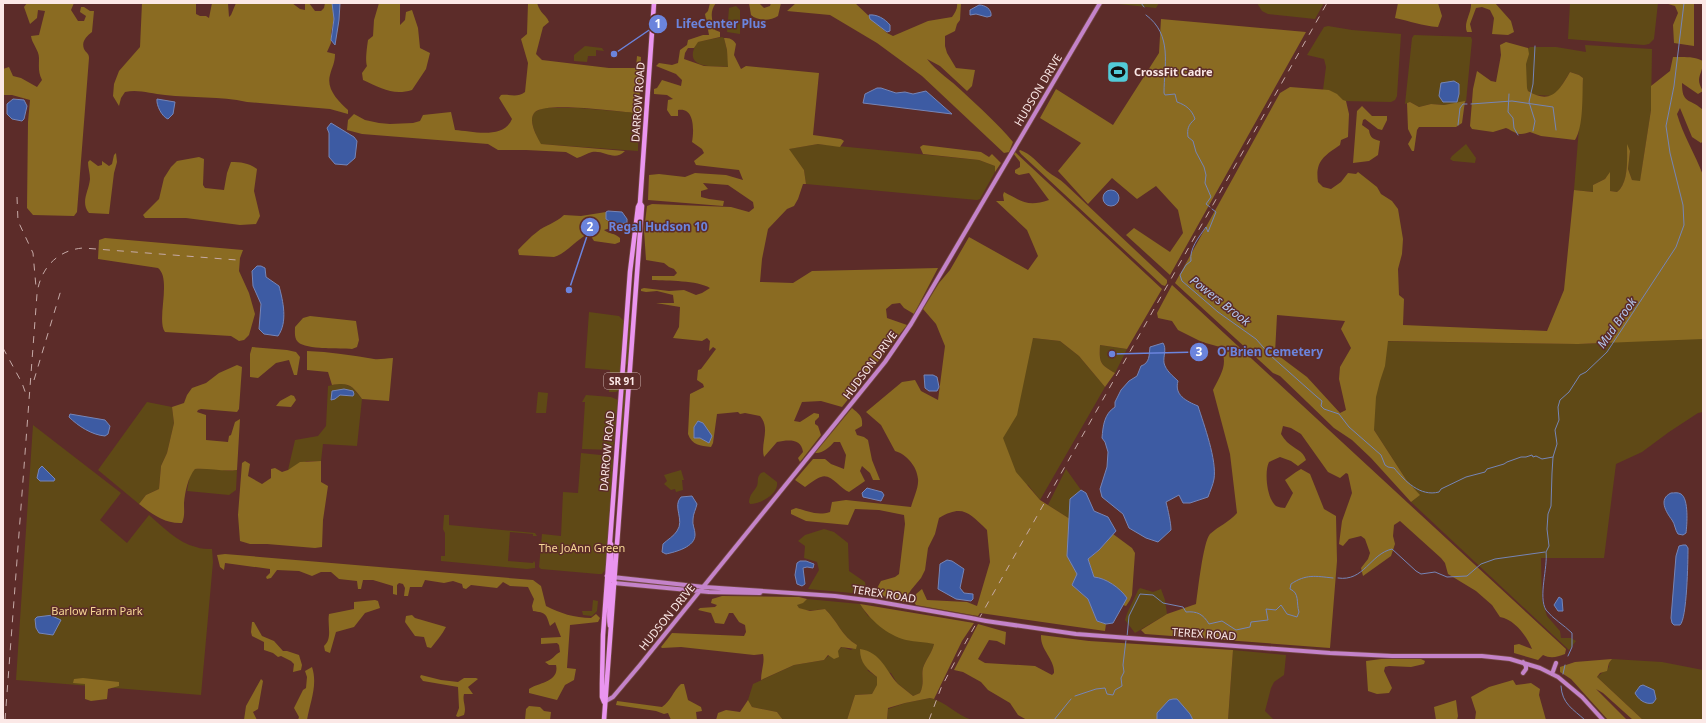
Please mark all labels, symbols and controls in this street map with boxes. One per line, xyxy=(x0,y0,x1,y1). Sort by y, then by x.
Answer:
callout: LifeCenter Plus xyxy=(648,12,774,36)
text: 1 xyxy=(655,15,661,32)
text: LifeCenter Plus xyxy=(676,15,766,32)
street label: HUDSON DRIVE xyxy=(1010,51,1065,128)
sports icon: CrossFit Cadre xyxy=(1105,59,1131,85)
street label: DARROW ROAD xyxy=(627,61,648,143)
place label: CrossFit Cadre xyxy=(1134,64,1213,79)
callout: Regal Hudson 10 xyxy=(580,215,715,239)
text: 2 xyxy=(587,218,594,235)
text: Regal Hudson 10 xyxy=(608,218,708,235)
water label: Powers Brook xyxy=(1187,272,1255,330)
water label: Mud Brook xyxy=(1593,293,1641,351)
street label: HUDSON DRIVE xyxy=(839,328,900,402)
callout: O'Brien Cemetery xyxy=(1189,340,1331,364)
text: 3 xyxy=(1196,343,1203,360)
text: O'Brien Cemetery xyxy=(1217,343,1323,360)
road number: SR 91 xyxy=(604,373,640,389)
street label: DARROW ROAD xyxy=(596,410,617,492)
park label: The JoAnn Green xyxy=(539,540,625,555)
street label: HUDSON DRIVE xyxy=(635,580,698,653)
street label: TEREX ROAD xyxy=(851,581,917,606)
park label: Barlow Farm Park xyxy=(51,603,143,618)
street label: TEREX ROAD xyxy=(1171,624,1237,643)

